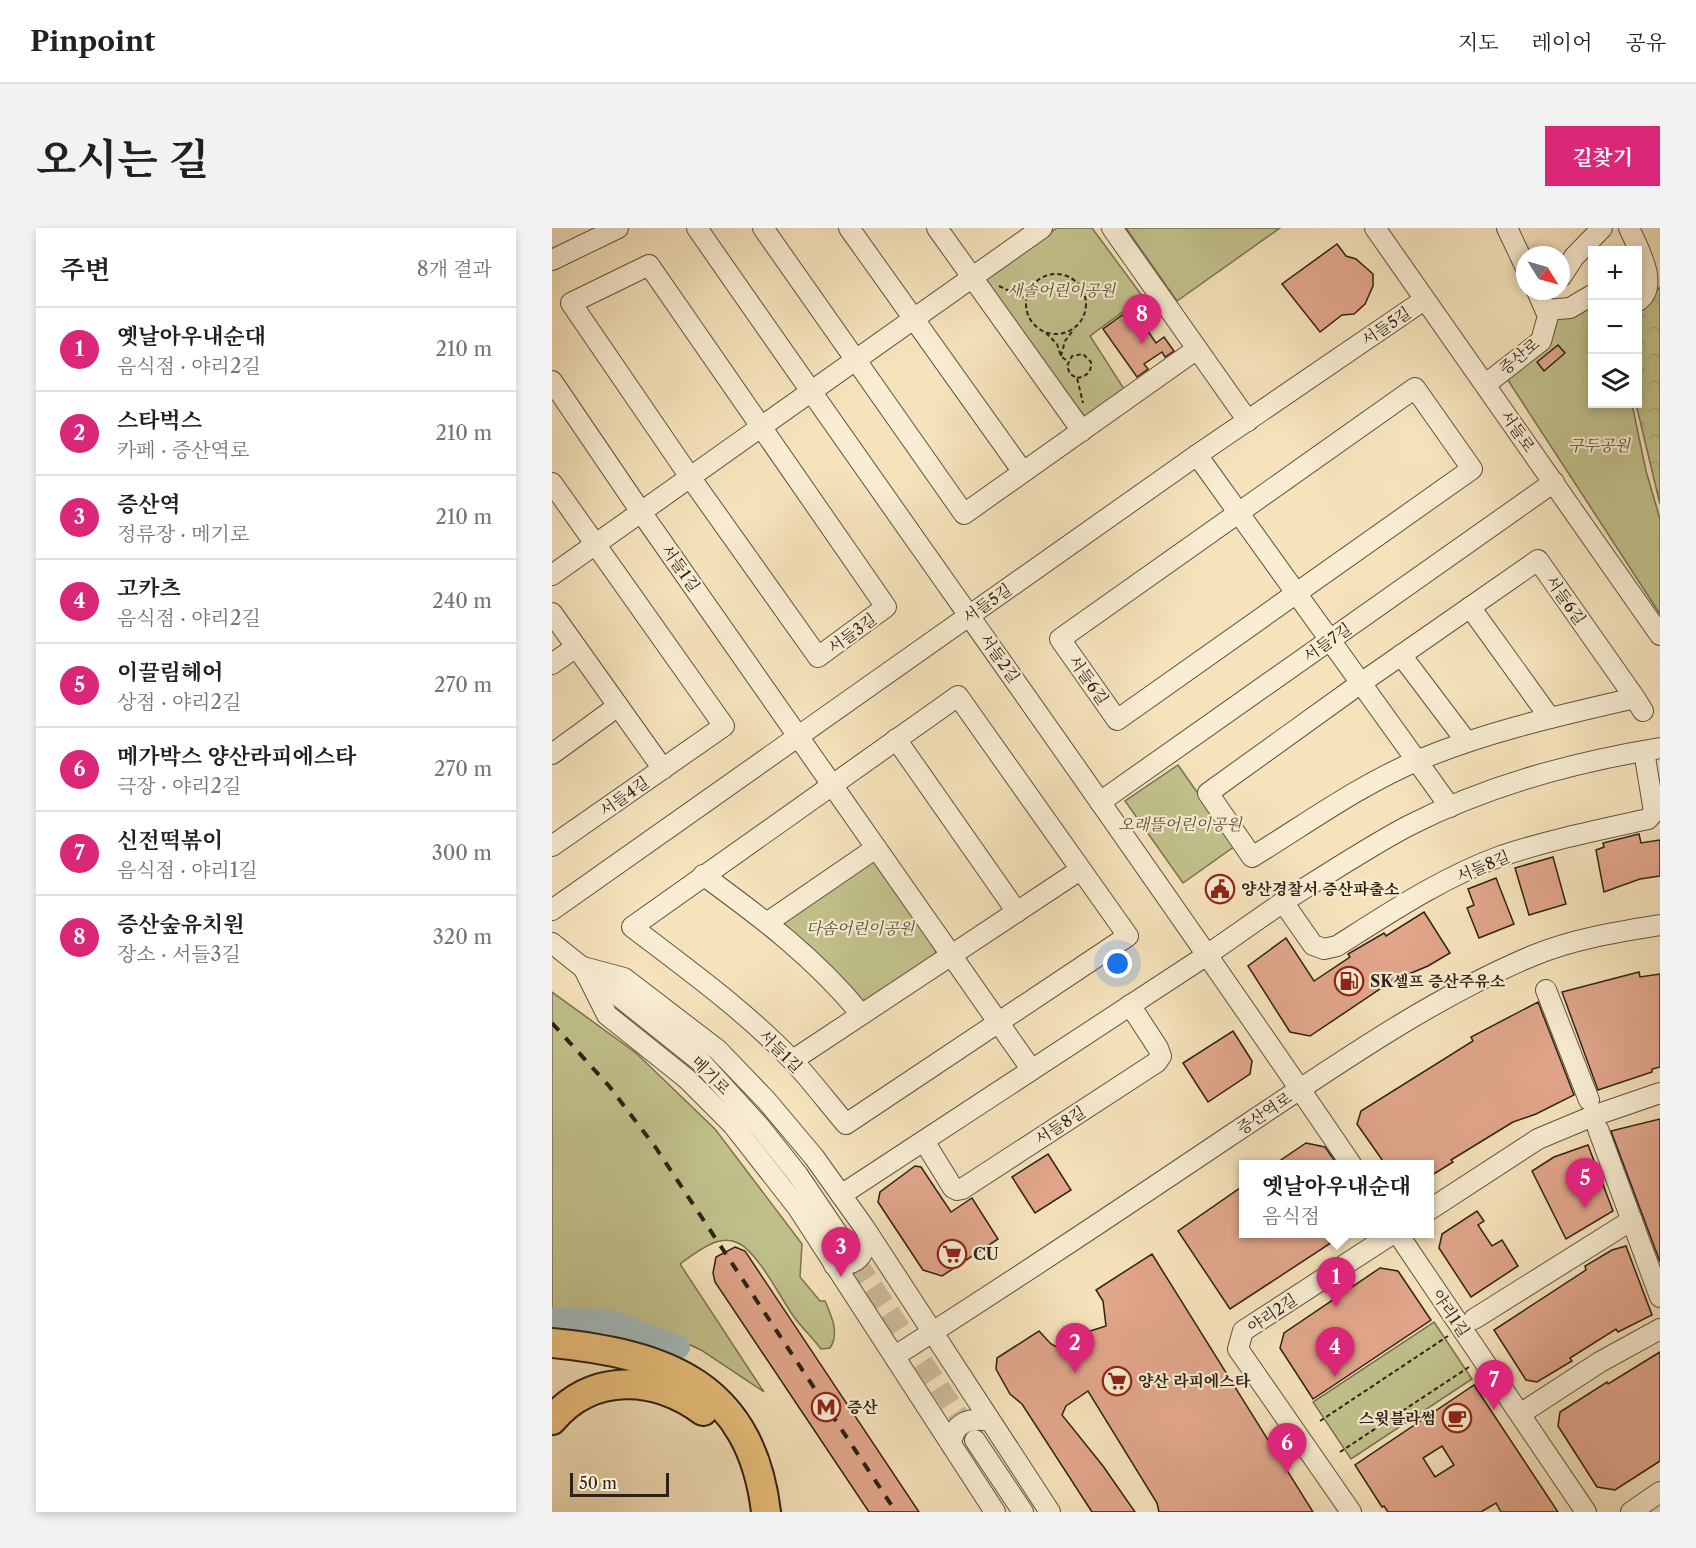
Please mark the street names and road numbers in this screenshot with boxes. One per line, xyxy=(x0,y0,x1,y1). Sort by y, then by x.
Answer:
street label: 서들5길 xyxy=(1358,302,1414,350)
street label: 증산로 xyxy=(1495,333,1544,379)
street label: 서들로 xyxy=(1497,406,1540,456)
street label: 서들1길 xyxy=(658,541,704,595)
street label: 서들6길 xyxy=(1542,571,1590,629)
street label: 서들5길 xyxy=(959,579,1015,627)
street label: 서들3길 xyxy=(824,609,880,657)
street label: 서들7길 xyxy=(1299,618,1355,666)
street label: 서들2길 xyxy=(976,630,1024,686)
street label: 서들6길 xyxy=(1065,651,1113,709)
street label: 서들4길 xyxy=(595,772,653,820)
street label: 서들8길 xyxy=(1453,846,1513,886)
street label: 서들1길 xyxy=(755,1025,807,1077)
street label: 메기로 xyxy=(688,1052,735,1099)
street label: 증산역로 xyxy=(1233,1087,1296,1139)
street label: 서들8길 xyxy=(1031,1101,1089,1149)
street label: 야리1길 xyxy=(1428,1285,1474,1341)
street label: 야리2길 xyxy=(1243,1289,1301,1337)

